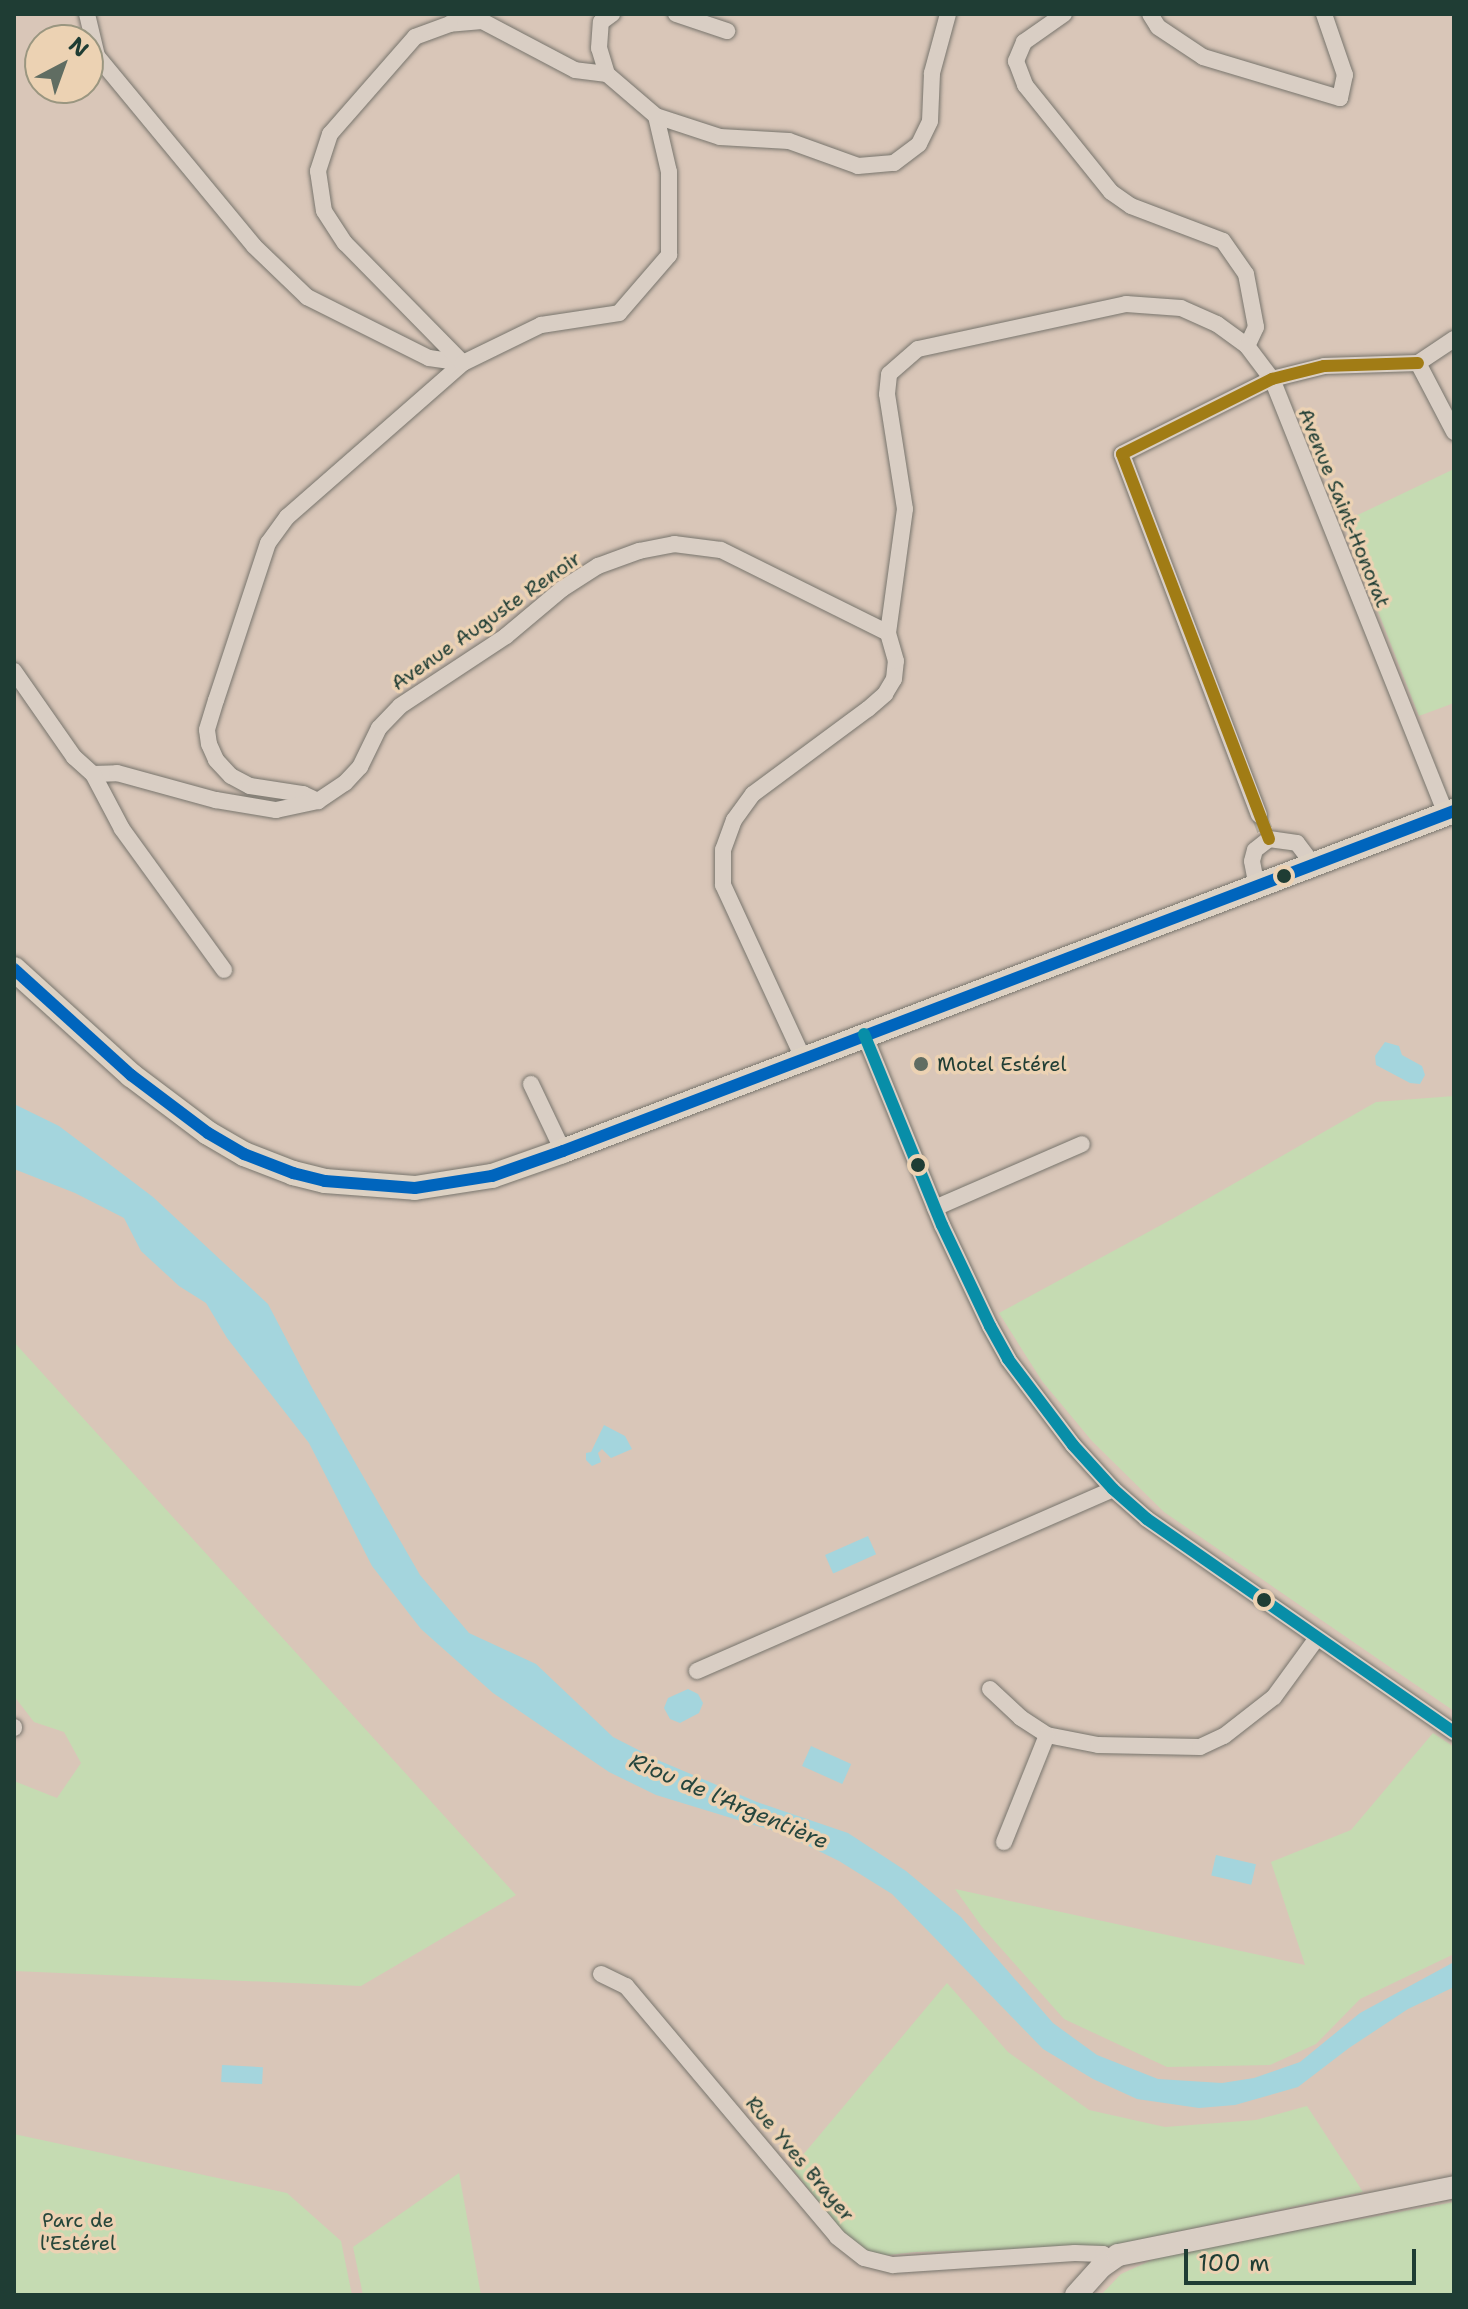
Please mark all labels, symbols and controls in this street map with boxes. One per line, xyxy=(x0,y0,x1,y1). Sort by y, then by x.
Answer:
north arrow xyxy=(24,24,104,104)
text: N xyxy=(63,30,95,64)
street label: Avenue Saint-Honorat xyxy=(1293,405,1395,611)
street label: Avenue Auguste Renoir xyxy=(387,546,585,696)
unlabelled marker xyxy=(1276,868,1292,884)
place label: Motel Estérel xyxy=(937,1052,1067,1076)
marker: Motel Estérel xyxy=(912,1055,930,1073)
unlabelled marker xyxy=(910,1157,926,1173)
unlabelled marker xyxy=(1256,1592,1272,1608)
water label: Riou de l'Argentière xyxy=(626,1747,832,1855)
street label: Rue Yves Brayer xyxy=(741,2092,859,2226)
park label: Parc de l'Estérel xyxy=(40,2209,116,2256)
scale bar xyxy=(1188,2233,1420,2283)
text: 100 m xyxy=(1198,2247,1270,2279)

